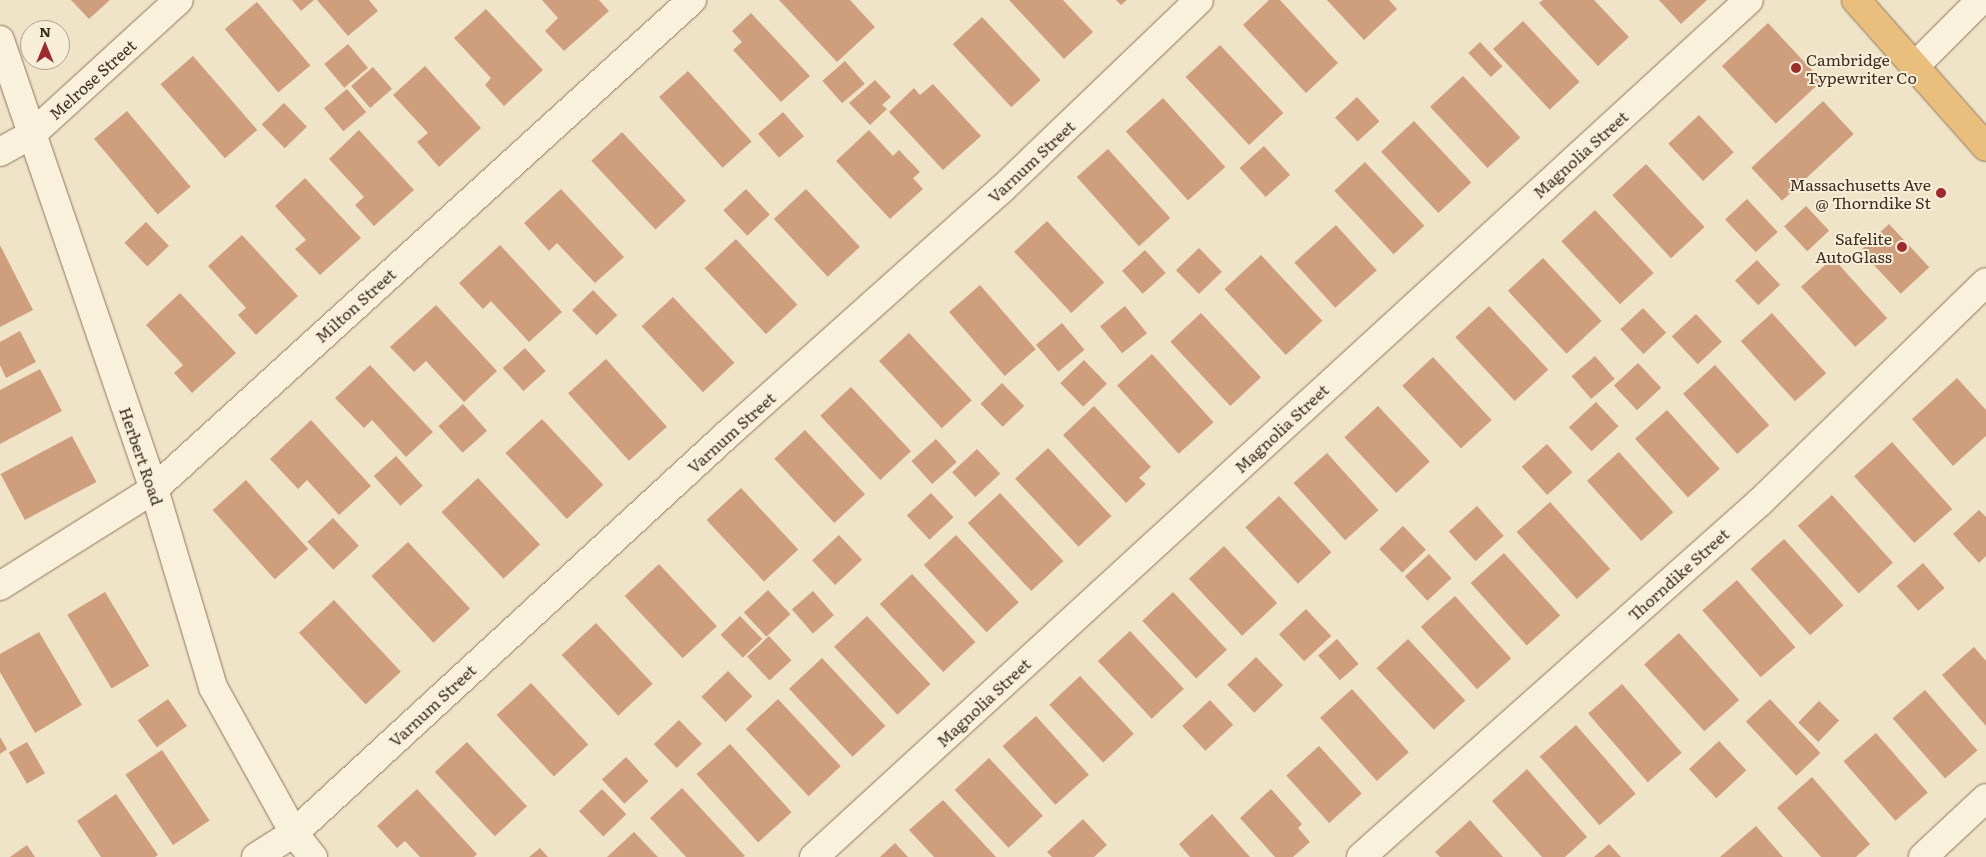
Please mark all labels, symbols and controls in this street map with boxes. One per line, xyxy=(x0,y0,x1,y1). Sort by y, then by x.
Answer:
north arrow xyxy=(20,20,70,70)
text: N xyxy=(39,21,51,41)
street label: Melrose Street xyxy=(45,35,139,123)
place label: Cambridge Typewriter Co xyxy=(1806,49,1917,87)
marker: Cambridge Typewriter Co xyxy=(1790,62,1802,74)
street label: Magnolia Street xyxy=(1529,106,1631,202)
street label: Varnum Street xyxy=(984,116,1078,206)
place label: Massachusetts Ave @ Thorndike St xyxy=(1790,174,1931,212)
marker: Massachusetts Ave @ Thorndike St xyxy=(1935,187,1947,199)
place label: Safelite AutoGlass xyxy=(1815,228,1892,266)
marker: Safelite AutoGlass xyxy=(1896,241,1908,253)
street label: Milton Street xyxy=(311,264,399,346)
street label: Magnolia Street xyxy=(1230,380,1332,476)
street label: Varnum Street xyxy=(683,388,779,476)
street label: Herbert Road xyxy=(116,404,168,508)
street label: Thorndike Street xyxy=(1624,524,1732,624)
street label: Magnolia Street xyxy=(932,654,1034,750)
street label: Varnum Street xyxy=(385,660,479,750)

